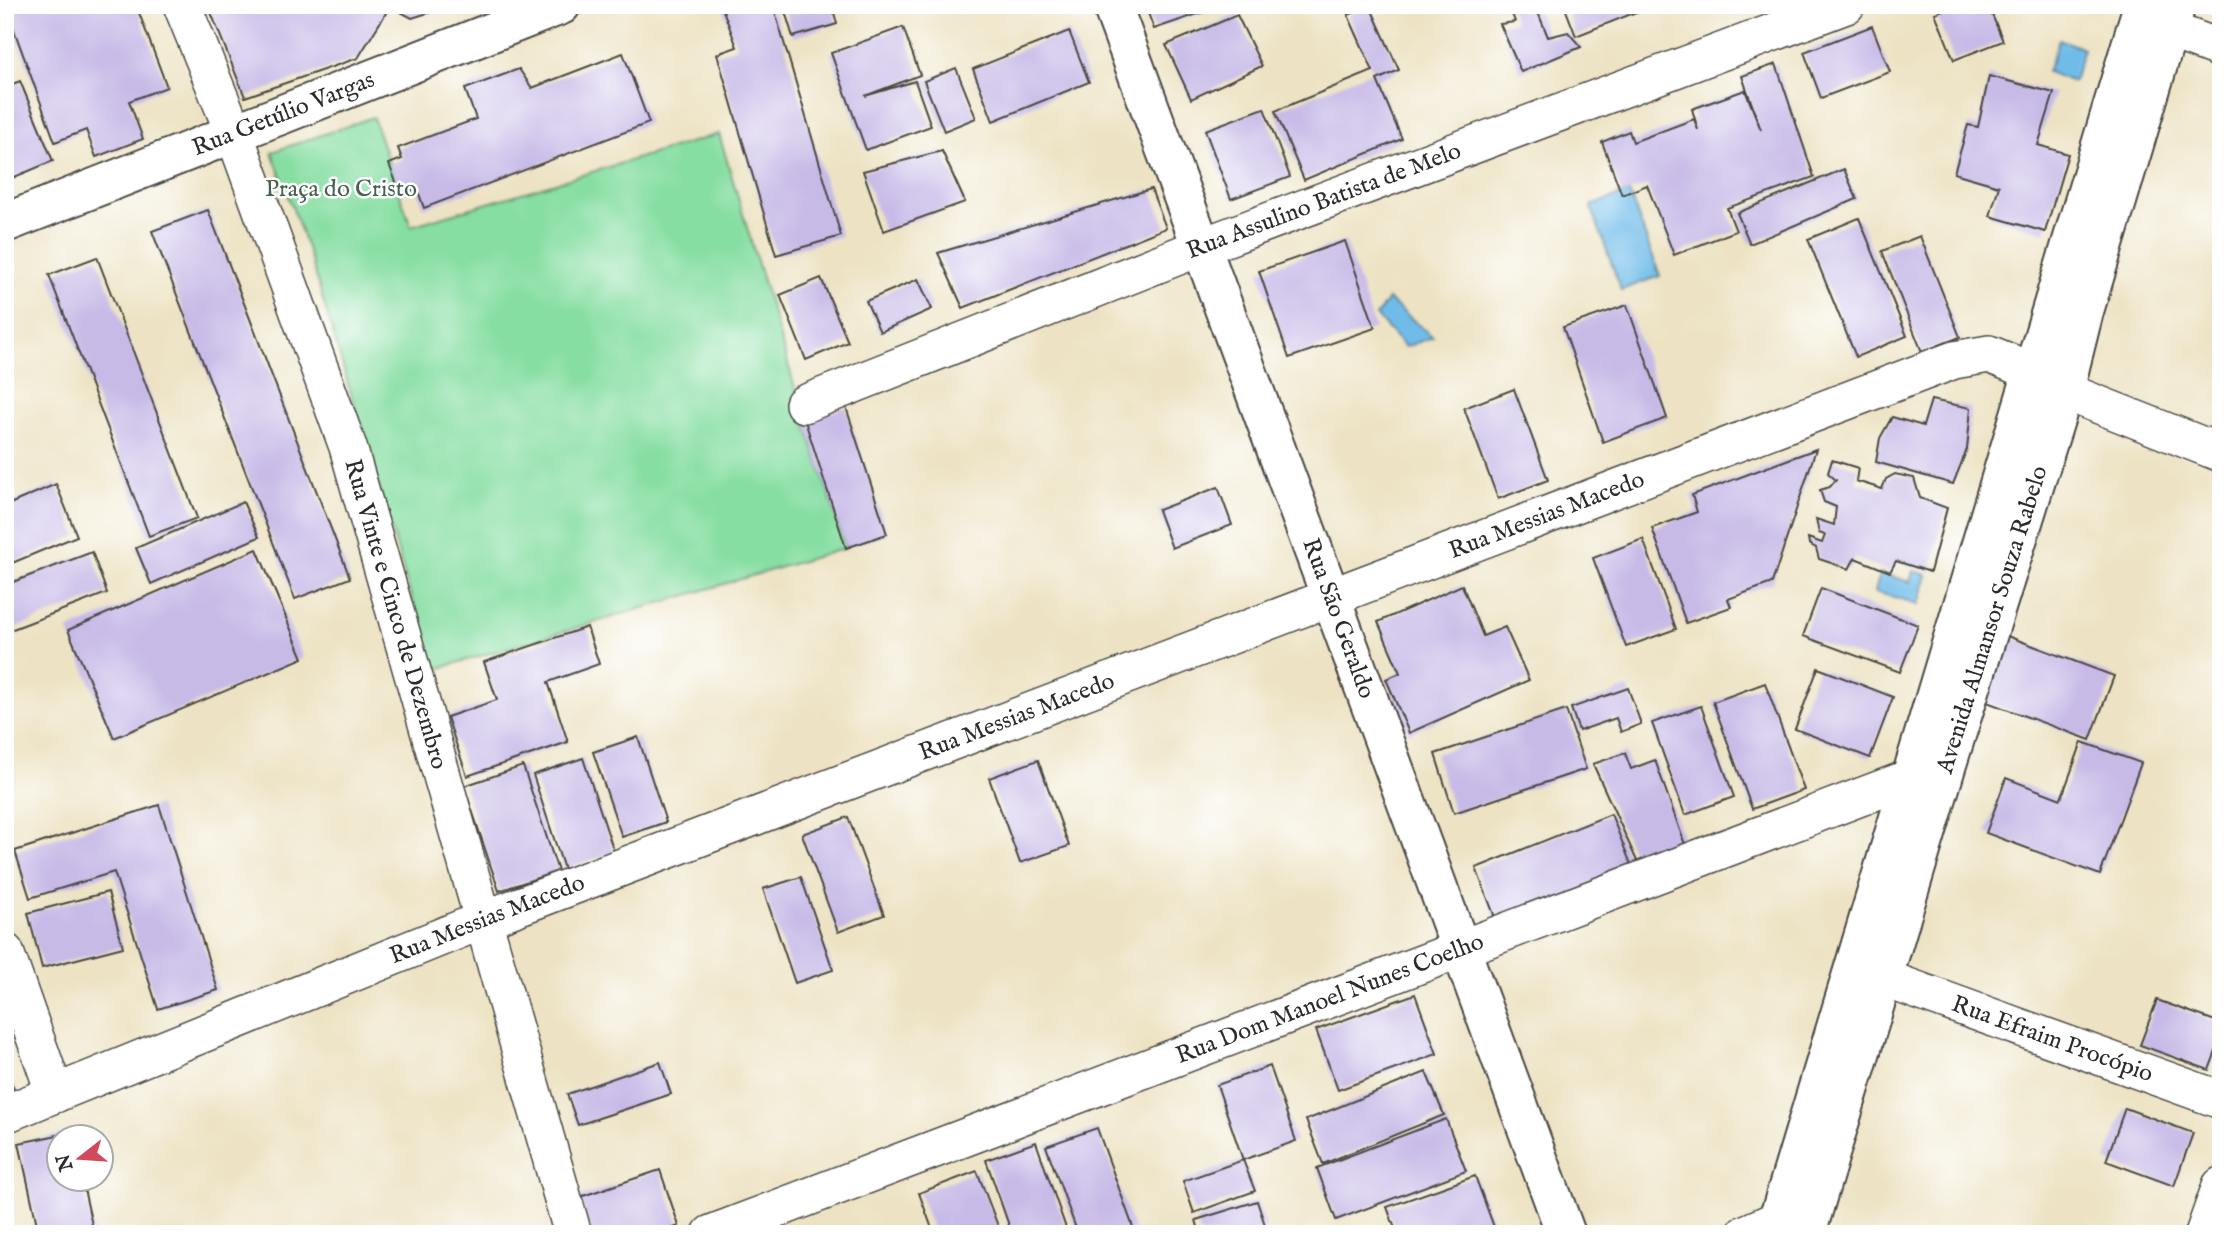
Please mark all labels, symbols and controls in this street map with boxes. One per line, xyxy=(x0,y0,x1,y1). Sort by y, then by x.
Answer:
street label: Rua Getúlio Vargas xyxy=(188,64,379,164)
street label: Rua Assulino Batista de Melo xyxy=(1182,135,1465,267)
park label: Praça do Cristo xyxy=(265,174,417,205)
street label: Rua Vinte e Cinco de Dezembro xyxy=(337,455,455,773)
street label: Avenida Almansor Souza Rabelo xyxy=(1929,462,2055,778)
street label: Rua Messias Macedo xyxy=(1444,464,1649,566)
street label: Rua São Geraldo xyxy=(1295,534,1382,703)
street label: Rua Messias Macedo xyxy=(915,665,1119,768)
street label: Rua Messias Macedo xyxy=(385,867,589,972)
street label: Rua Dom Manoel Nunes Coelho xyxy=(1171,926,1488,1071)
street label: Rua Efraim Procópio xyxy=(1947,989,2157,1090)
north arrow xyxy=(46,1124,116,1194)
text: N xyxy=(52,1150,80,1175)

